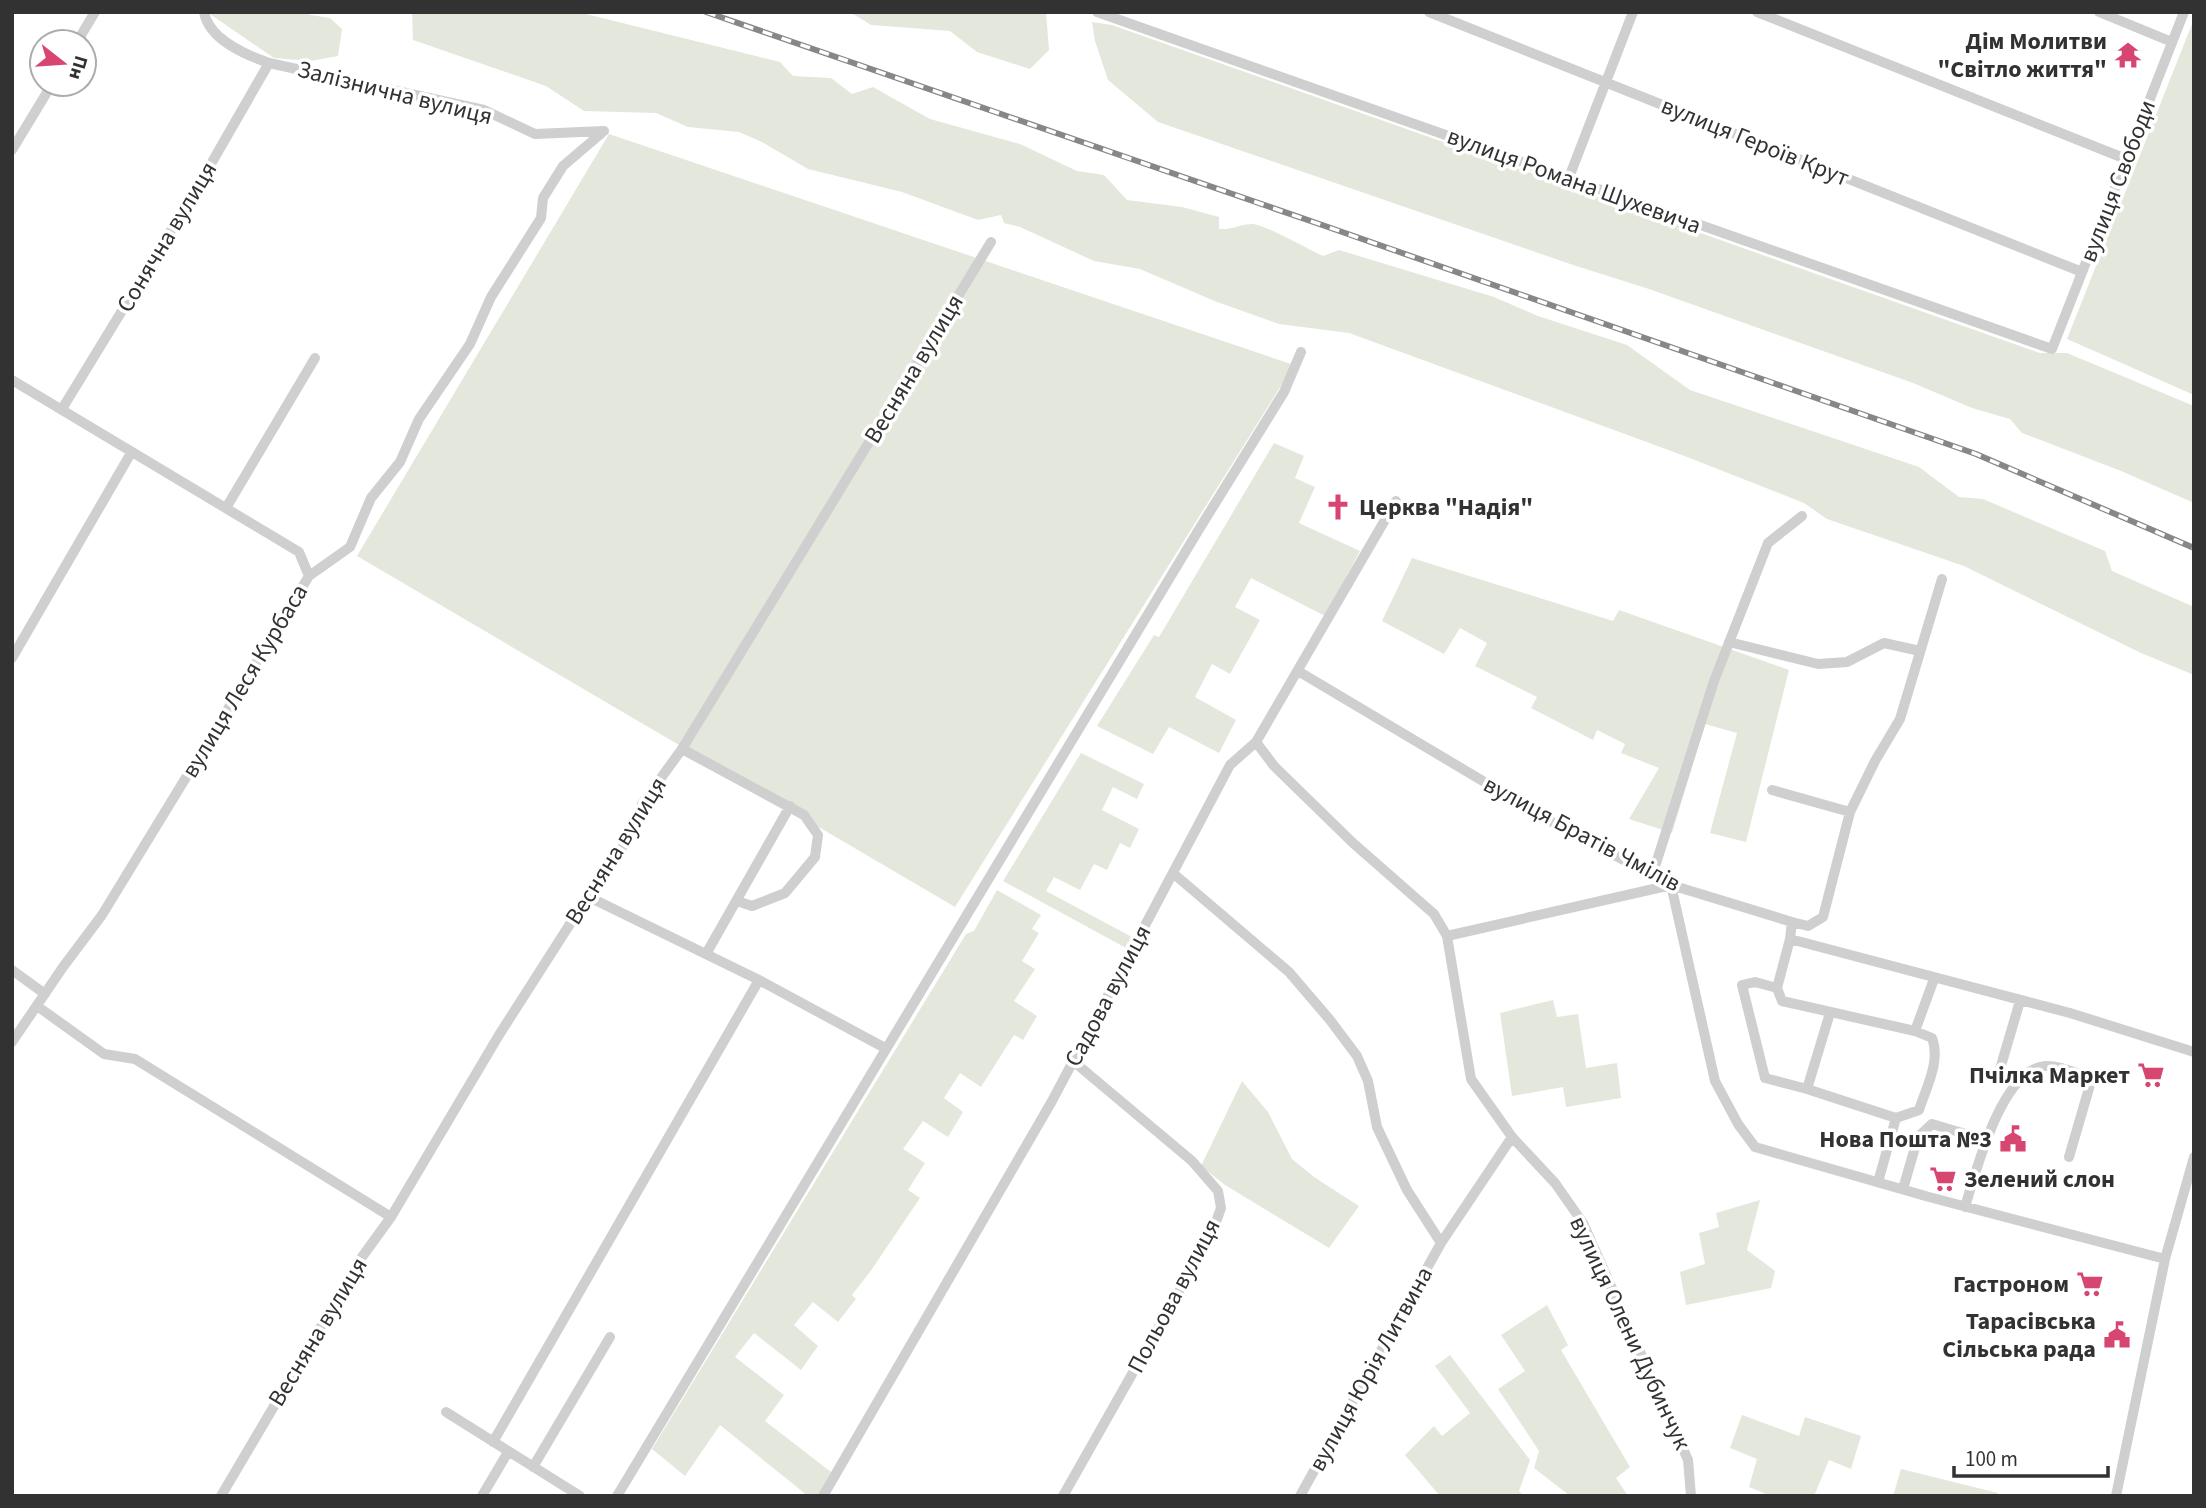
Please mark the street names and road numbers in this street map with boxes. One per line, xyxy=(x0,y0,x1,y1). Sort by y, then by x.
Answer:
street label: Залізнична вулиця xyxy=(294,52,496,134)
street label: вулиця Героїв Крут xyxy=(1656,88,1854,196)
street label: вулиця Свободи xyxy=(2071,95,2165,267)
street label: вулиця Романа Шухевича xyxy=(1442,119,1706,243)
street label: Сонячна вулиця xyxy=(108,155,226,319)
street label: Весняна вулиця xyxy=(856,288,972,450)
street label: вулиця Леся Курбаса xyxy=(173,577,317,785)
street label: вулиця Братів Чмілів xyxy=(1477,767,1687,901)
street label: Весняна вулиця xyxy=(557,770,675,932)
street label: Садова вулиця xyxy=(1056,919,1160,1073)
street label: вулиця Олени Дубинчук xyxy=(1560,1210,1700,1456)
street label: Польова вулиця xyxy=(1119,1213,1229,1379)
street label: Весняна вулиця xyxy=(260,1251,376,1413)
street label: вулиця Юрія Литвина xyxy=(1300,1260,1442,1478)

